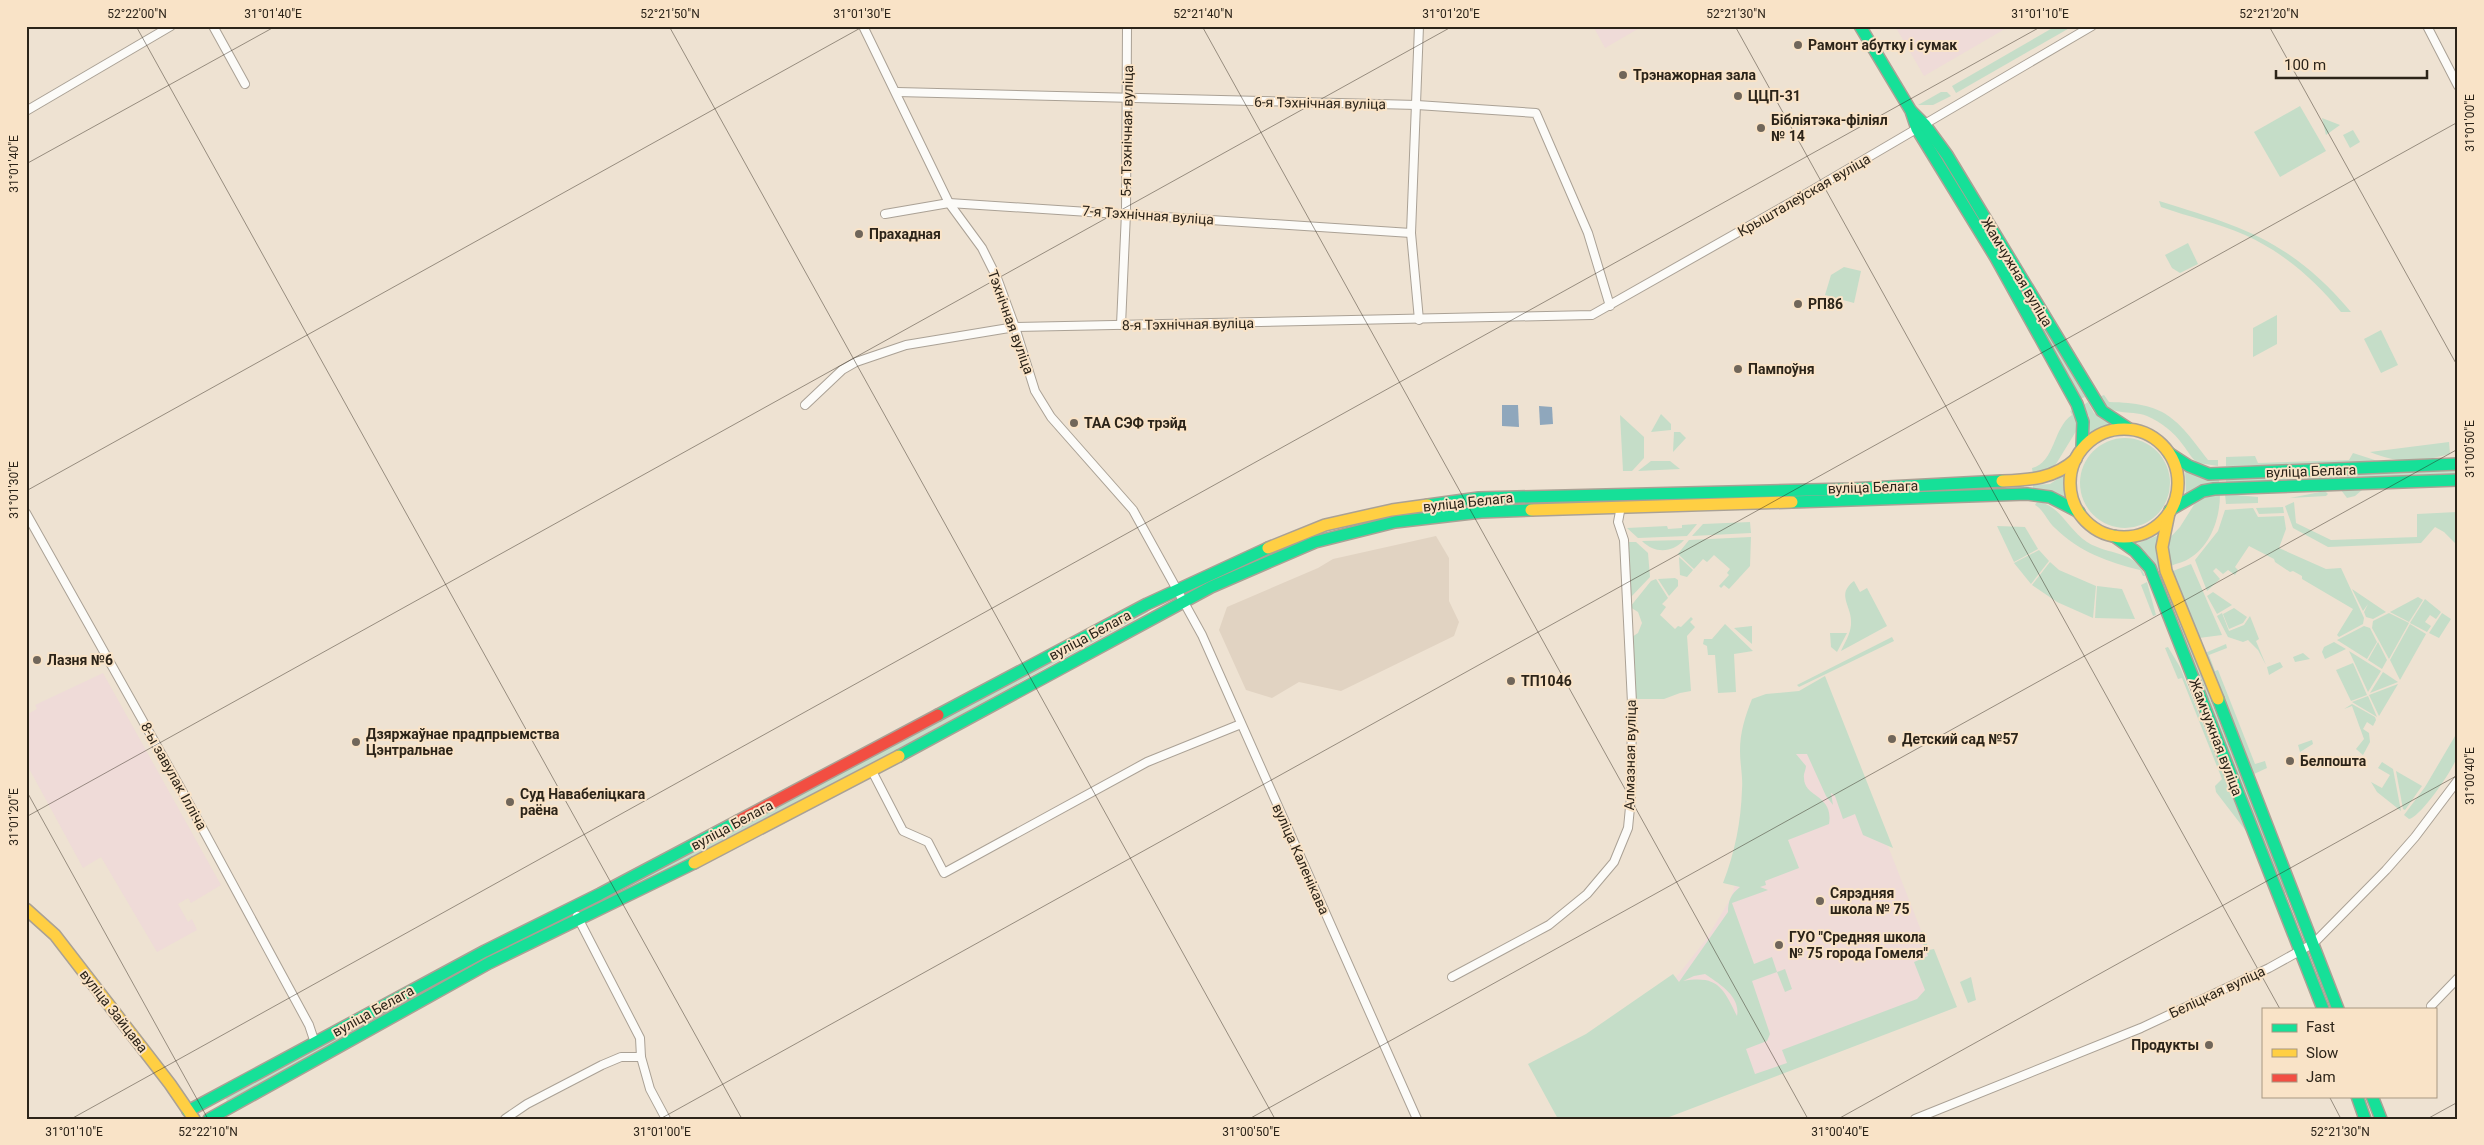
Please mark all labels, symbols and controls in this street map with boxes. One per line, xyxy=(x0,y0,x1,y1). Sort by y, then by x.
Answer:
text: 52°22'00"N xyxy=(107,7,167,21)
text: 31°01'40"E xyxy=(244,7,302,21)
text: 52°21'50"N xyxy=(640,7,700,21)
text: 31°01'30"E xyxy=(833,7,891,21)
text: 52°21'40"N xyxy=(1173,7,1233,21)
text: 31°01'20"E xyxy=(1422,7,1480,21)
text: 52°21'30"N xyxy=(1706,7,1766,21)
text: 31°01'10"E xyxy=(2011,7,2069,21)
text: 52°21'20"N xyxy=(2239,7,2299,21)
place label: Рамонт абутку і сумак xyxy=(1808,37,1957,53)
marker: Рамонт абутку і сумак xyxy=(1792,39,1804,51)
scale bar xyxy=(2276,48,2428,80)
text: 100 m xyxy=(2284,56,2326,74)
street label: 5-я Тэхнічная вуліца xyxy=(1118,65,1136,197)
place label: Трэнажорная зала xyxy=(1633,67,1757,83)
marker: Трэнажорная зала xyxy=(1617,69,1629,81)
place label: ЦЦП-31 xyxy=(1748,88,1801,104)
marker: ЦЦП-31 xyxy=(1732,90,1744,102)
street label: 6-я Тэхнічная вуліца xyxy=(1254,94,1386,112)
text: 31°01'00"E xyxy=(2463,94,2477,152)
place label: Бібліятэка-філіял № 14 xyxy=(1771,112,1888,144)
marker: Бібліятэка-філіял № 14 xyxy=(1755,122,1767,134)
text: 31°01'40"E xyxy=(7,135,21,193)
street label: Крышталеўская вуліца xyxy=(1735,150,1873,240)
street label: 7-я Тэхнічная вуліца xyxy=(1082,202,1214,228)
street label: Жамчужная вуліца xyxy=(1978,215,2056,329)
place label: Прахадная xyxy=(869,226,941,242)
marker: Прахадная xyxy=(853,228,865,240)
street label: Тэхнічная вуліца xyxy=(985,268,1037,376)
place label: РП86 xyxy=(1808,296,1843,312)
marker: РП86 xyxy=(1792,298,1804,310)
street label: 8-я Тэхнічная вуліца xyxy=(1122,315,1254,333)
place label: Пампоўня xyxy=(1748,361,1815,377)
marker: Пампоўня xyxy=(1732,363,1744,375)
place label: ТАА СЭФ трэйд xyxy=(1084,415,1187,431)
marker: ТАА СЭФ трэйд xyxy=(1068,417,1080,429)
text: 31°00'50"E xyxy=(2463,420,2477,478)
text: 31°01'30"E xyxy=(7,461,21,519)
street label: вуліца Белага xyxy=(2265,461,2357,481)
street label: вуліца Белага xyxy=(1827,477,1919,497)
street label: вуліца Белага xyxy=(1422,489,1514,515)
street label: вуліца Белага xyxy=(1046,607,1134,663)
place label: Лазня №6 xyxy=(47,652,113,668)
marker: Лазня №6 xyxy=(31,654,43,666)
place label: ТП1046 xyxy=(1521,673,1572,689)
marker: ТП1046 xyxy=(1505,675,1517,687)
street label: Жамчужная вуліца xyxy=(2186,676,2246,798)
street label: Алмазная вуліца xyxy=(1621,699,1639,811)
street label: 8-ы завулак Ілліча xyxy=(138,719,210,833)
place label: Дзяржаўнае прадпрыемства Цэнтральнае xyxy=(366,726,560,758)
place label: Детский сад №57 xyxy=(1902,731,2018,747)
marker: Детский сад №57 xyxy=(1886,733,1898,745)
marker: Дзяржаўнае прадпрыемства Цэнтральнае xyxy=(350,736,362,748)
text: 31°00'40"E xyxy=(2463,747,2477,805)
place label: Белпошта xyxy=(2300,753,2367,769)
marker: Белпошта xyxy=(2284,755,2296,767)
place label: Суд Навабеліцкага раёна xyxy=(520,786,646,818)
text: 31°01'20"E xyxy=(7,788,21,846)
marker: Суд Навабеліцкага раёна xyxy=(504,796,516,808)
street label: вуліца Белага xyxy=(688,797,776,853)
street label: вуліца Каленікава xyxy=(1269,801,1333,917)
place label: Сярэдняя школа № 75 xyxy=(1830,885,1910,917)
marker: Сярэдняя школа № 75 xyxy=(1814,895,1826,907)
place label: ГУО "Средняя школа № 75 города Гомеля" xyxy=(1789,929,1928,961)
marker: ГУО "Средняя школа № 75 города Гомеля" xyxy=(1773,939,1785,951)
street label: Беліцкая вуліца xyxy=(2166,963,2268,1021)
street label: вуліца Зайцава xyxy=(77,966,151,1056)
street label: вуліца Белага xyxy=(329,982,417,1040)
legend xyxy=(2262,1008,2436,1098)
text: Fast xyxy=(2306,1018,2335,1036)
place label: Продукты xyxy=(2131,1037,2199,1053)
marker: Продукты xyxy=(2203,1039,2215,1051)
text: Slow xyxy=(2306,1044,2338,1062)
text: Jam xyxy=(2306,1068,2336,1086)
text: 31°01'10"E xyxy=(45,1125,103,1139)
text: 52°22'10"N xyxy=(178,1125,238,1139)
text: 31°01'00"E xyxy=(633,1125,691,1139)
text: 31°00'50"E xyxy=(1222,1125,1280,1139)
text: 31°00'40"E xyxy=(1811,1125,1869,1139)
text: 52°21'30"N xyxy=(2310,1125,2370,1139)

